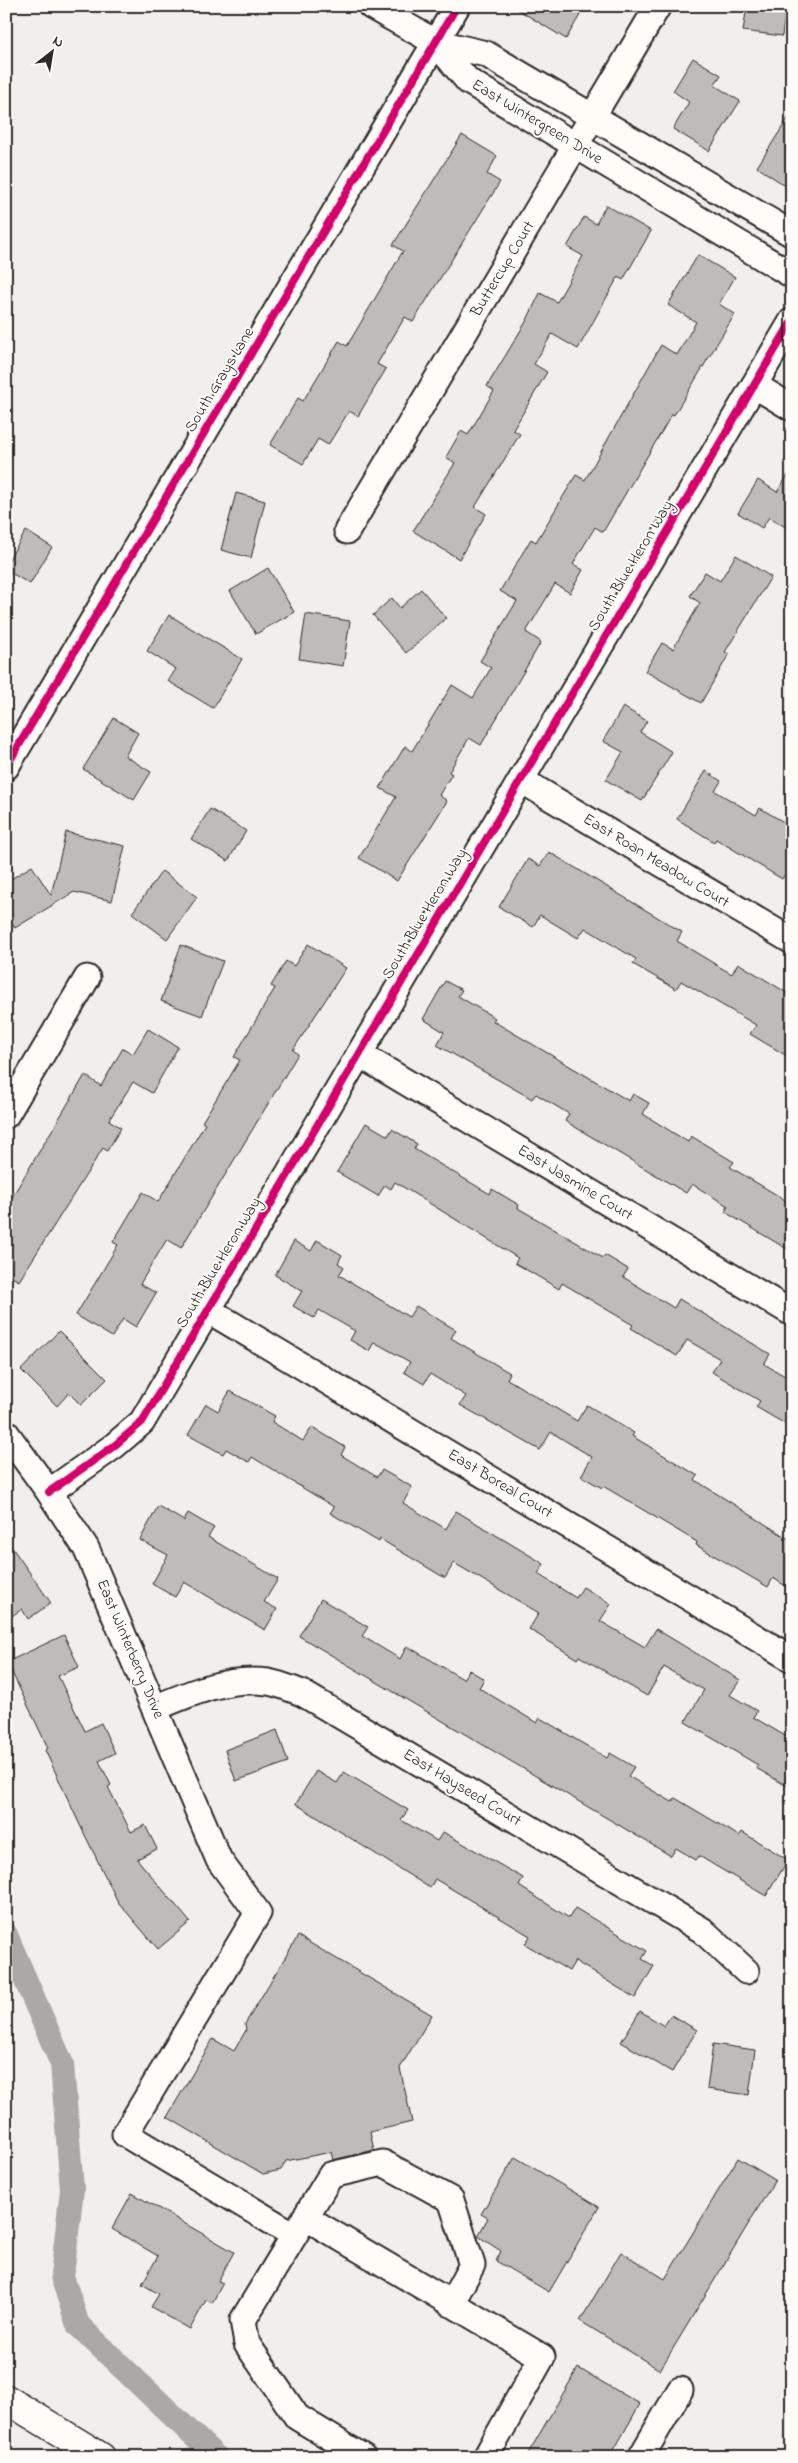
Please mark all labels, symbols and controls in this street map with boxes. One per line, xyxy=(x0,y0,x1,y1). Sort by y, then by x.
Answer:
north arrow xyxy=(28,28,78,78)
text: N xyxy=(48,31,67,54)
street label: East Wintergreen Drive xyxy=(467,73,608,171)
street label: Buttercup Court xyxy=(464,216,541,322)
street label: South Grays Lane xyxy=(179,322,261,437)
street label: South Blue Heron Way xyxy=(582,496,680,636)
street label: East Roan Meadow Court xyxy=(578,808,734,915)
street label: South Blue Heron Way xyxy=(376,844,474,984)
street label: East Jasmine Court xyxy=(513,1139,638,1227)
street label: South Blue Heron Way xyxy=(170,1193,268,1333)
street label: East Boreal Court xyxy=(443,1443,558,1525)
street label: East Winterberry Drive xyxy=(90,1576,171,1723)
street label: East Hayseed Court xyxy=(398,1743,526,1833)

